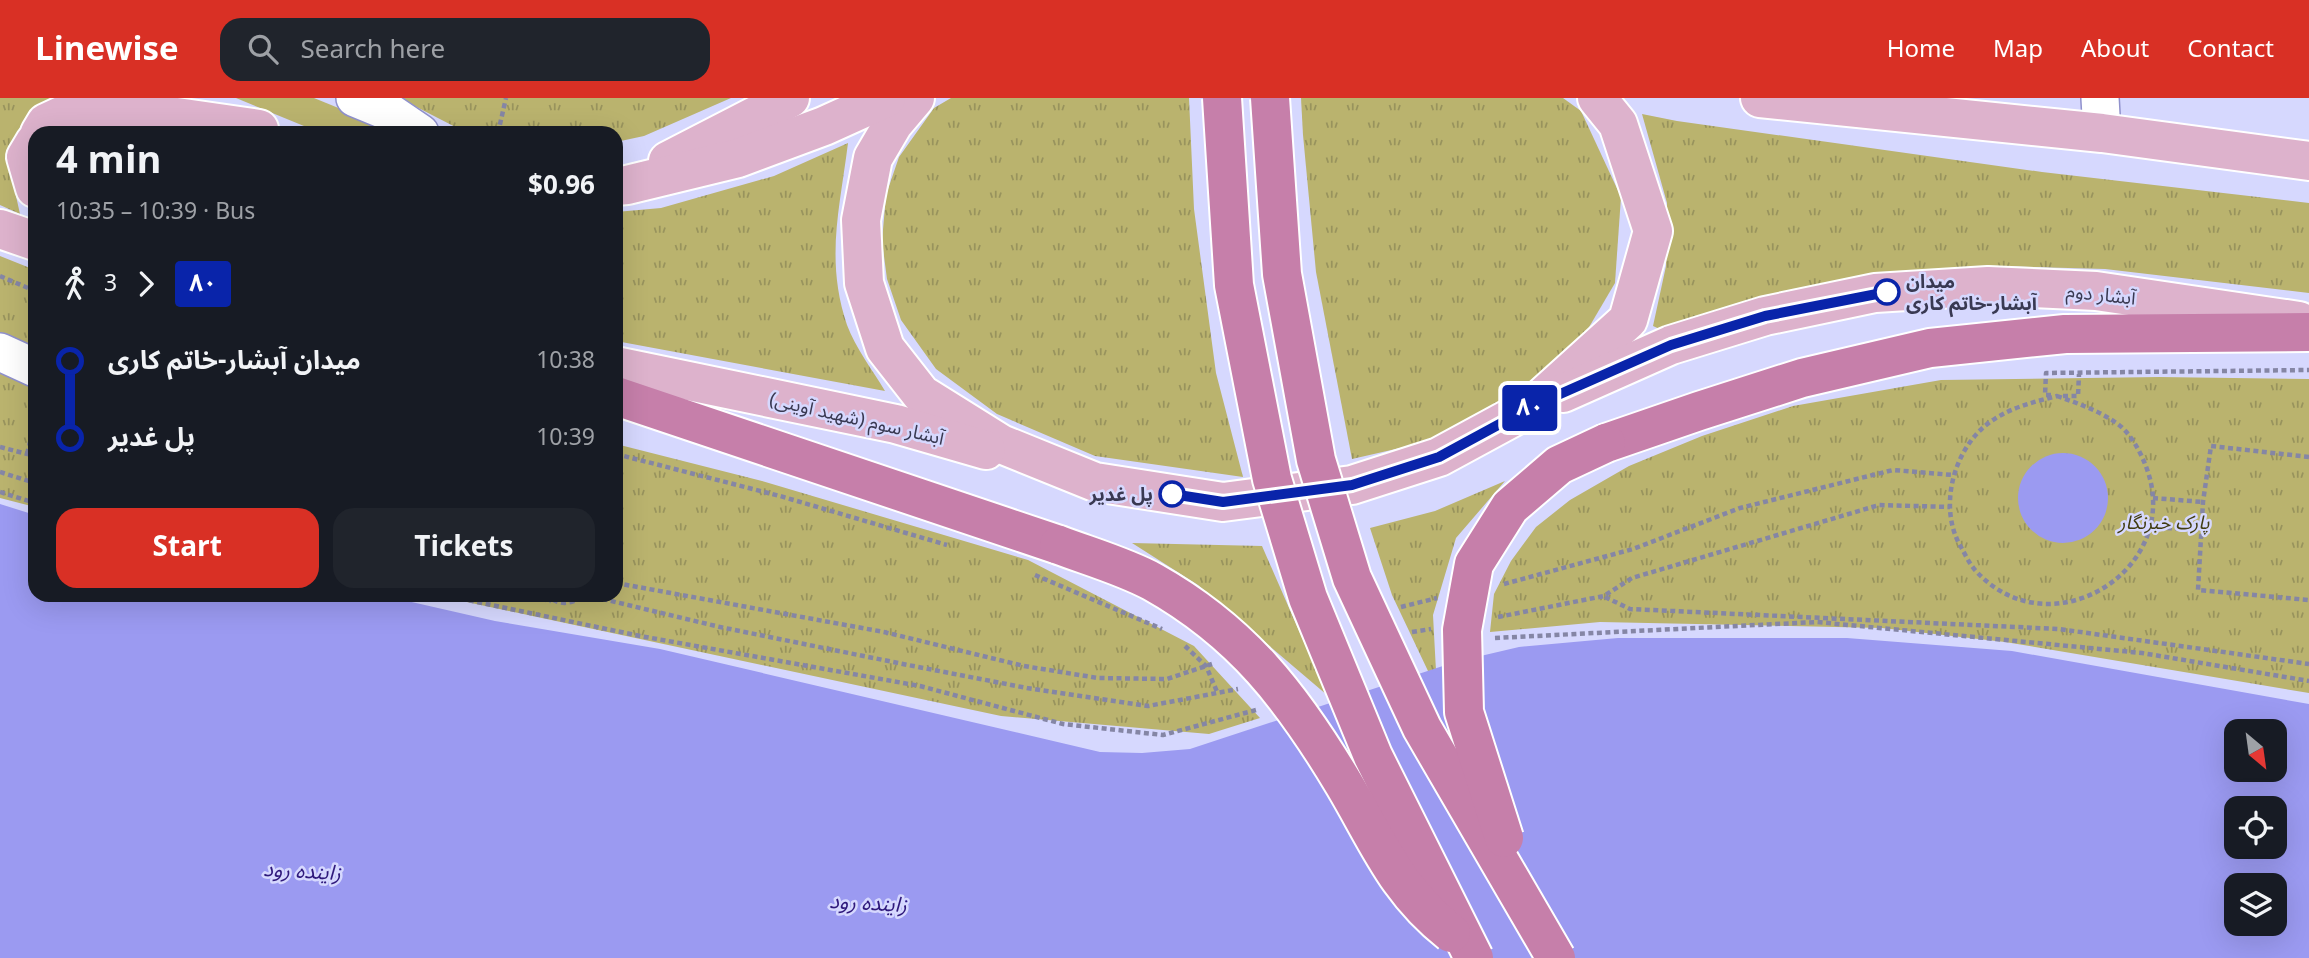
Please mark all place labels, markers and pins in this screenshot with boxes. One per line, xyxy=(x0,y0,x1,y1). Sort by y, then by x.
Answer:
place label: میدان آبشار-خاتم کاری xyxy=(1906,262,2038,324)
marker: میدان آبشار-خاتم کاری xyxy=(1874,279,1900,305)
place label: پل غدیر xyxy=(1088,475,1153,515)
marker: پل غدیر xyxy=(1159,481,1185,507)

